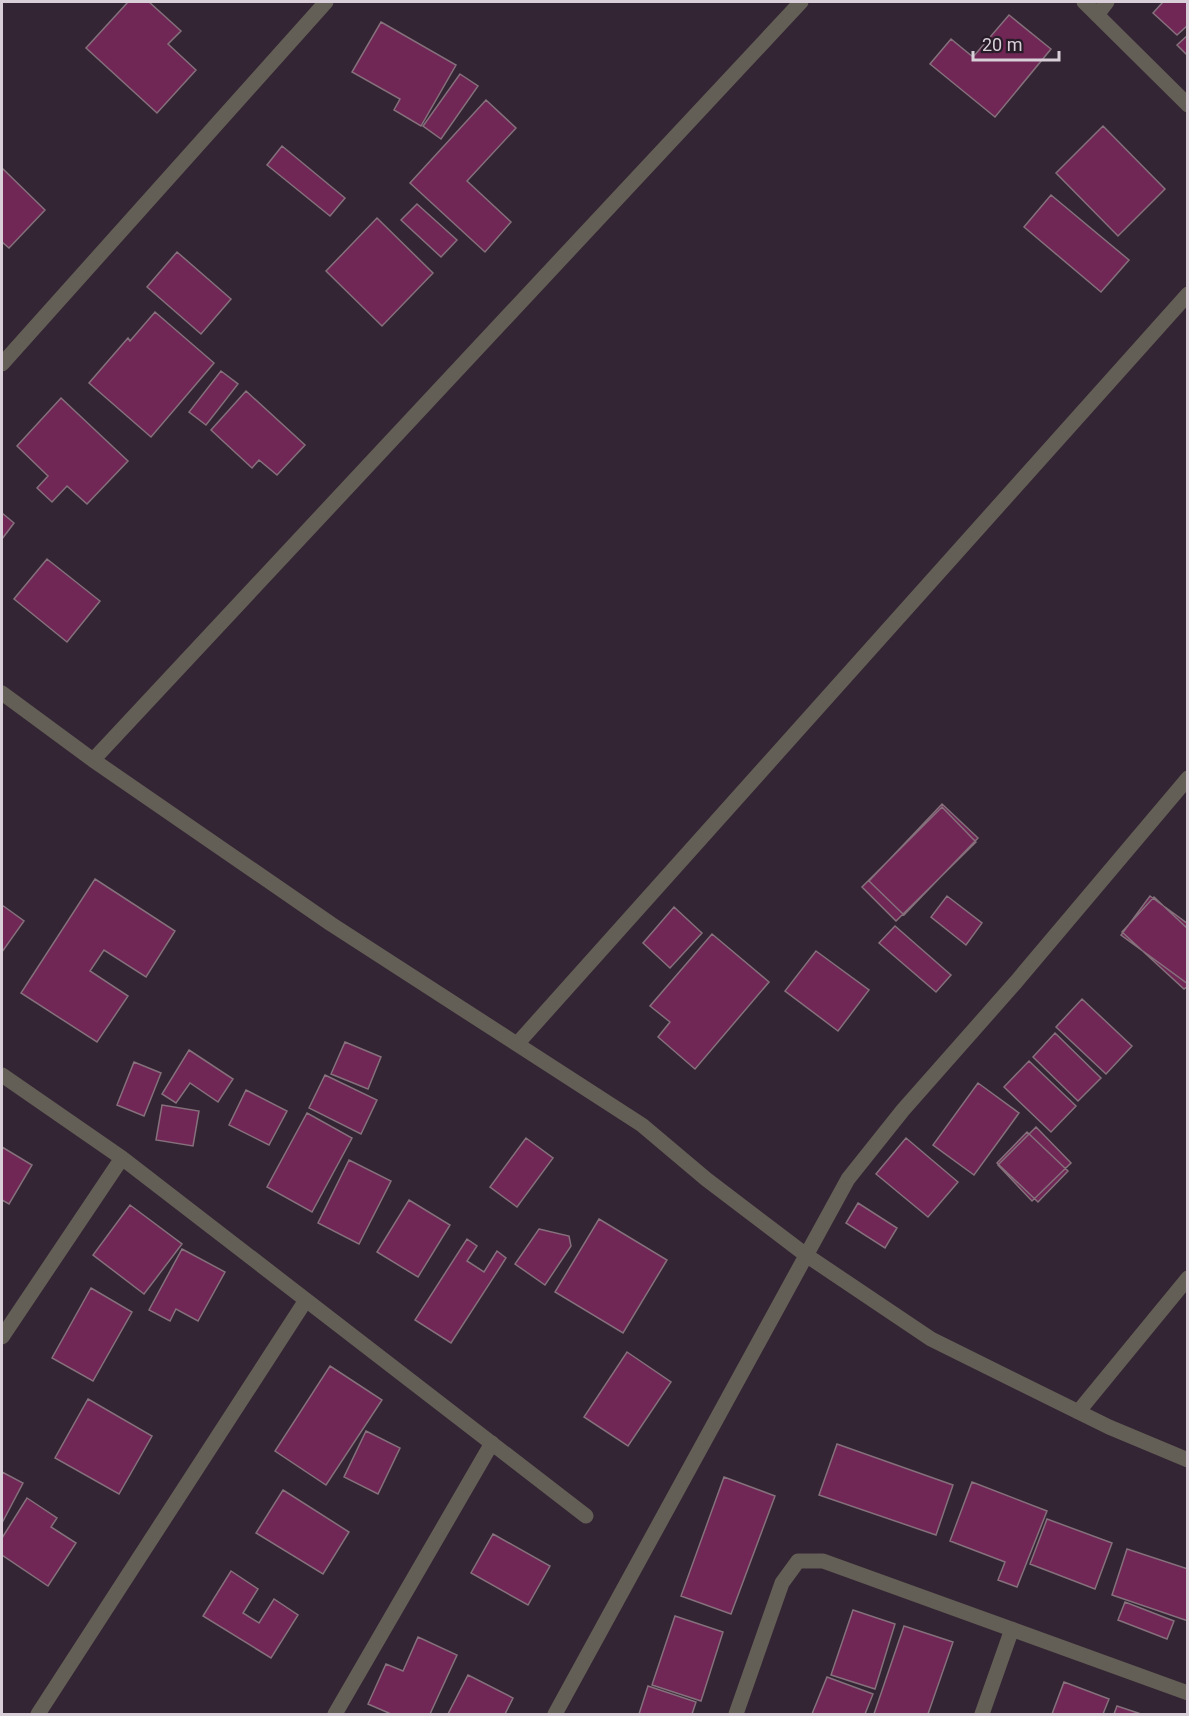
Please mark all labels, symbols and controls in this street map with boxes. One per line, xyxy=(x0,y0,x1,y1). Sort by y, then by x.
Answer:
scale bar xyxy=(973,24,1058,62)
text: 20 m xyxy=(982,34,1022,55)

